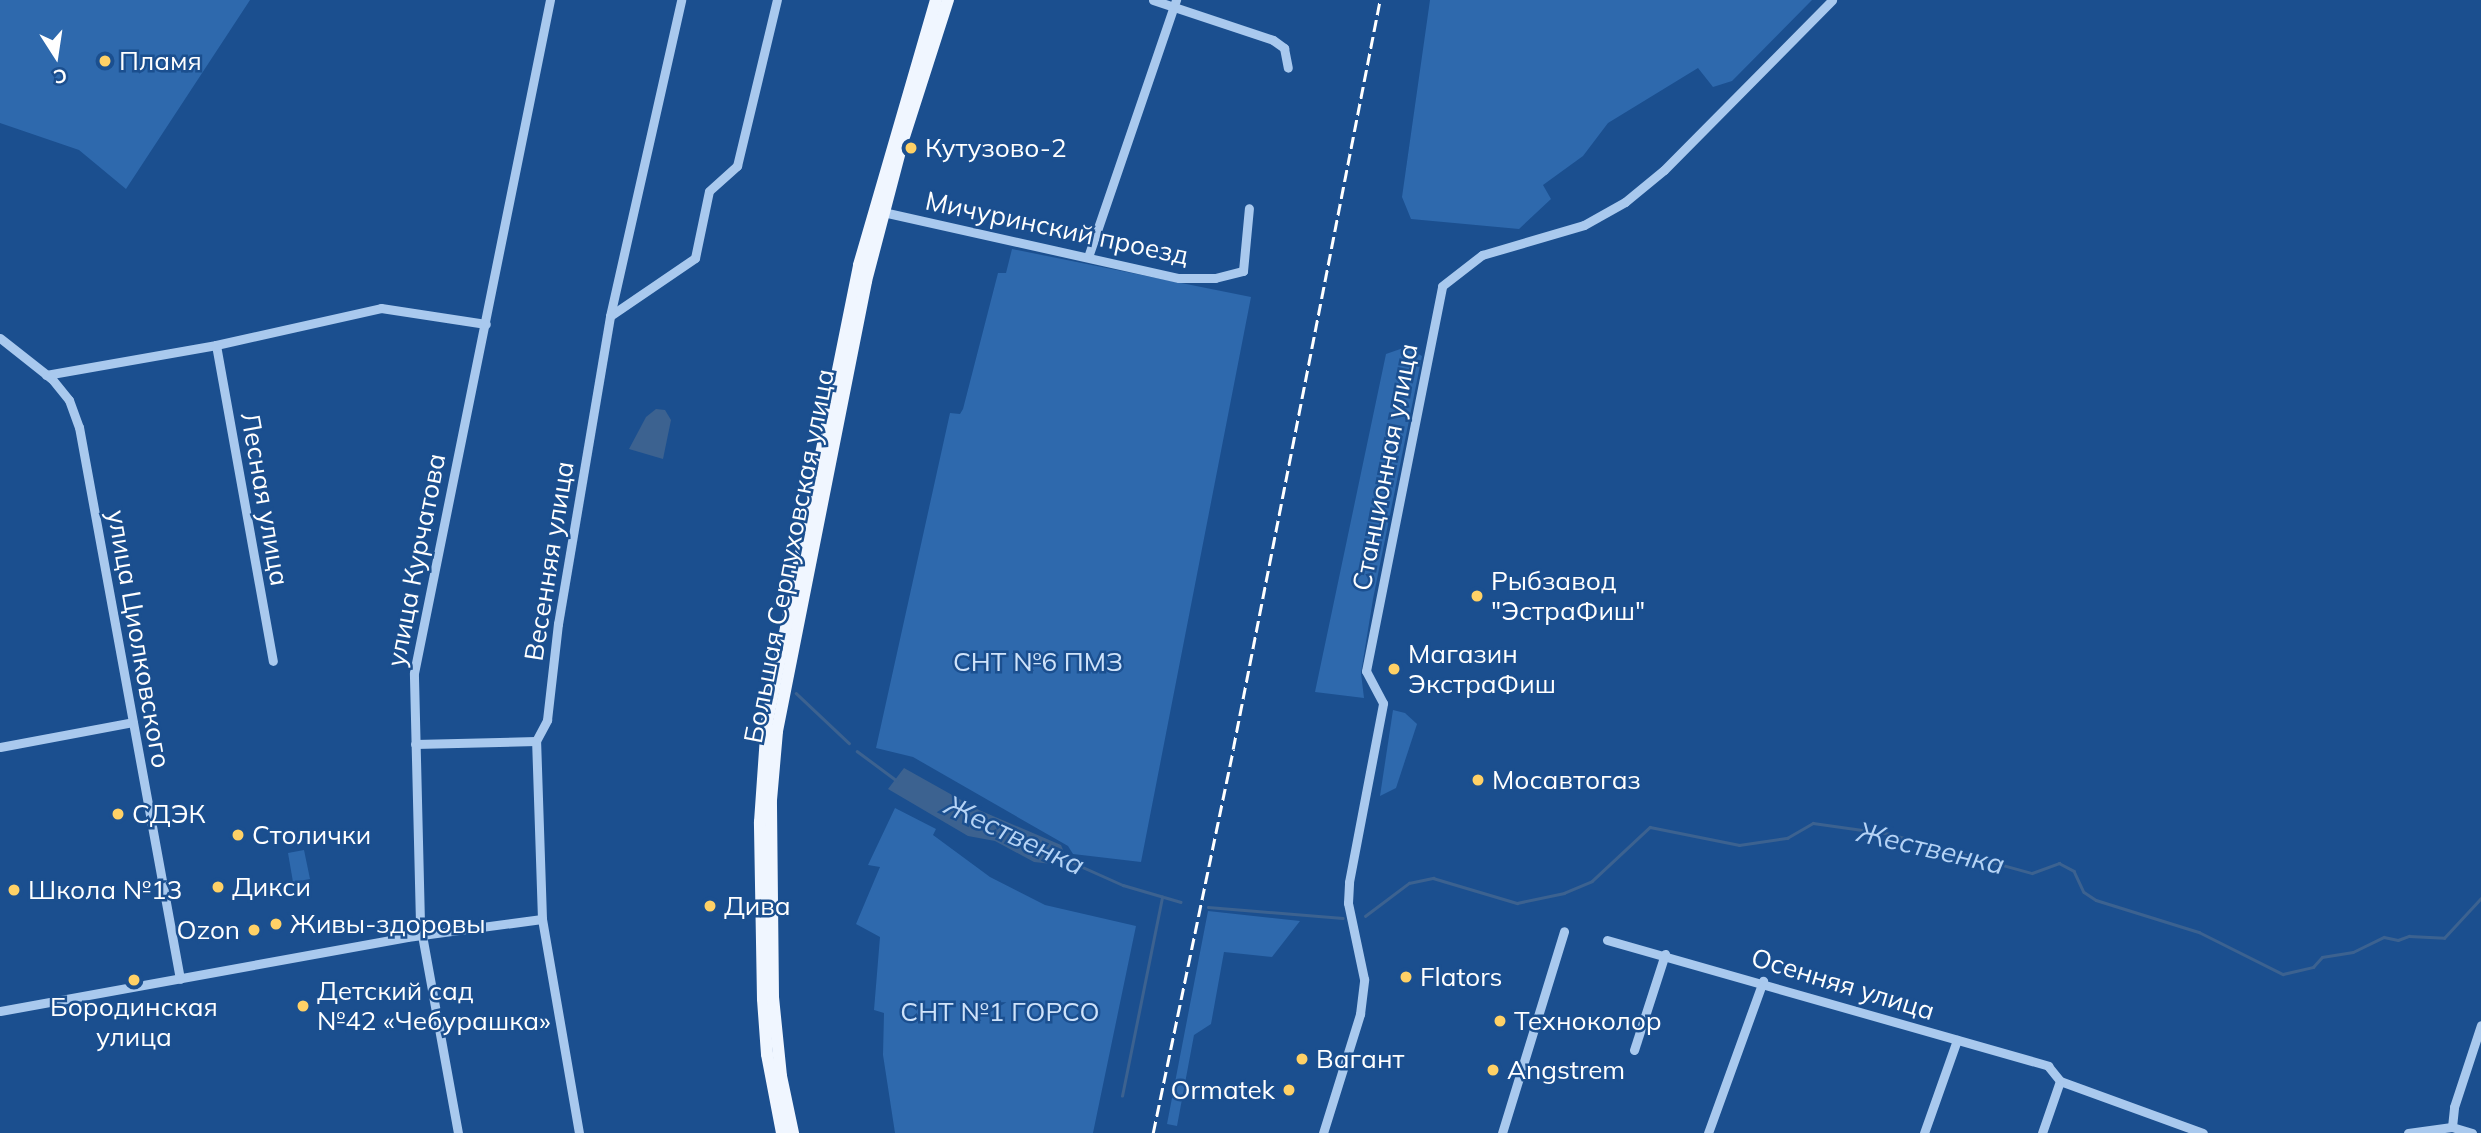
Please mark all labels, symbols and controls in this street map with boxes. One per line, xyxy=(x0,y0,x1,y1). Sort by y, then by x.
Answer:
north arrow xyxy=(21,21,91,91)
place label: Пламя xyxy=(119,45,202,77)
marker: Пламя xyxy=(97,53,113,69)
text: С xyxy=(52,63,69,90)
place label: Кутузово-2 xyxy=(925,132,1067,164)
marker: Кутузово-2 xyxy=(903,140,919,156)
street label: Мичуринский проезд xyxy=(923,185,1191,271)
street label: Станционная улица xyxy=(1346,341,1424,593)
street label: Большая Серпуховская улица xyxy=(737,366,841,746)
street label: Лесная улица xyxy=(234,410,296,588)
street label: улица Курчатова xyxy=(380,451,452,669)
street label: Весенняя улица xyxy=(518,459,580,663)
street label: улица Циолковского xyxy=(101,508,177,770)
place label: Рыбзавод "ЭстраФиш" xyxy=(1491,565,1645,626)
marker: Рыбзавод "ЭстраФиш" xyxy=(1469,588,1485,604)
place label: Магазин ЭкстраФиш xyxy=(1408,638,1556,700)
park label: СНТ №6 ПМЗ xyxy=(953,646,1123,678)
marker: Магазин ЭкстраФиш xyxy=(1386,661,1402,677)
place label: Мосавтогаз xyxy=(1492,764,1641,796)
marker: Мосавтогаз xyxy=(1470,772,1486,788)
water label: Жественка xyxy=(940,788,1090,882)
place label: СДЭК xyxy=(132,798,206,830)
marker: СДЭК xyxy=(110,806,126,822)
water label: Жественка xyxy=(1854,815,2008,881)
place label: Столички xyxy=(252,819,371,851)
marker: Столички xyxy=(230,827,246,843)
place label: Дикси xyxy=(232,871,311,903)
place label: Школа №13 xyxy=(28,874,182,906)
marker: Дикси xyxy=(210,879,226,895)
marker: Школа №13 xyxy=(6,882,22,898)
place label: Дива xyxy=(724,890,791,922)
marker: Дива xyxy=(702,898,718,914)
place label: Живы-здоровы xyxy=(290,908,486,940)
place label: Ozon xyxy=(177,914,240,946)
marker: Живы-здоровы xyxy=(268,916,284,932)
marker: Ozon xyxy=(246,922,262,938)
street label: Осенняя улица xyxy=(1748,941,1938,1027)
place label: Flators xyxy=(1420,961,1502,993)
marker: Flators xyxy=(1398,969,1414,985)
marker: Бородинская улица xyxy=(126,972,142,988)
place label: Детский сад №42 «Чебурашка» xyxy=(317,975,551,1036)
place label: Бородинская улица xyxy=(50,991,218,1052)
park label: СНТ №1 ГОРСО xyxy=(900,996,1100,1028)
marker: Детский сад №42 «Чебурашка» xyxy=(295,998,311,1014)
place label: Техноколор xyxy=(1514,1005,1662,1037)
marker: Техноколор xyxy=(1492,1013,1508,1029)
place label: Вагант xyxy=(1316,1043,1404,1075)
marker: Вагант xyxy=(1294,1051,1310,1067)
place label: Angstrem xyxy=(1507,1054,1625,1086)
marker: Angstrem xyxy=(1485,1062,1501,1078)
place label: Ormatek xyxy=(1171,1074,1275,1106)
marker: Ormatek xyxy=(1281,1082,1297,1098)

